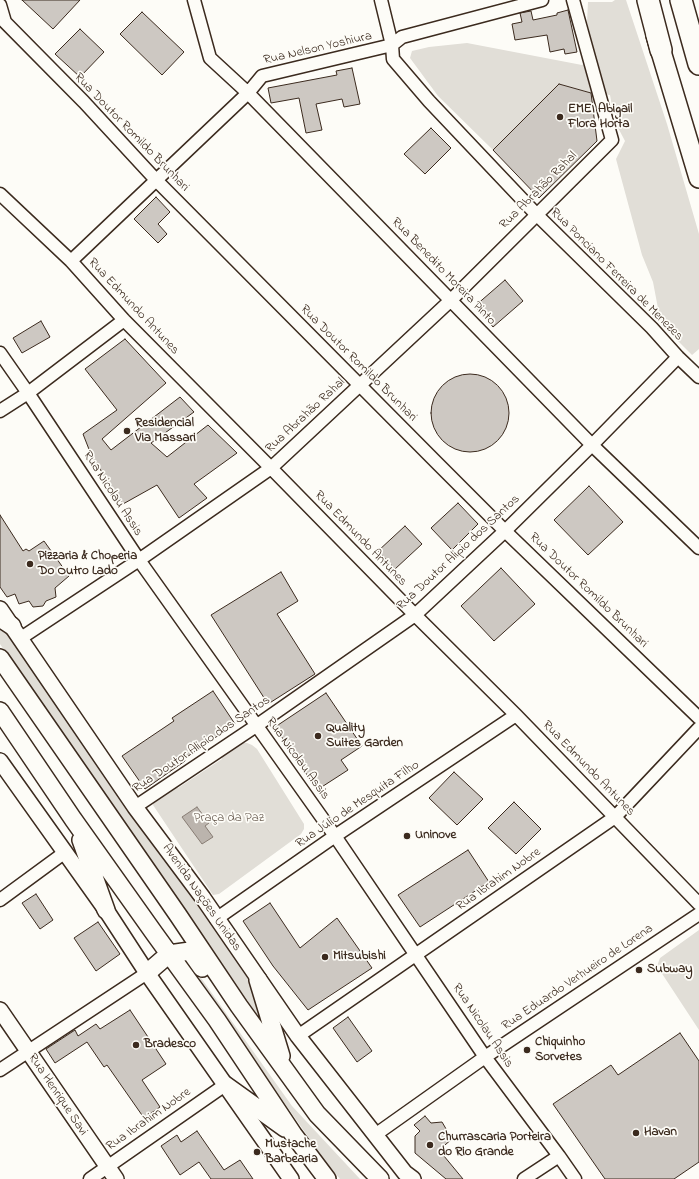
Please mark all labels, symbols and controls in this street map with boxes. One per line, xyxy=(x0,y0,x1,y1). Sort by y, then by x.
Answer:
street label: Rua Nelson Yoshiura xyxy=(262,29,374,69)
street label: Rua Doutor Romildo Brunhari xyxy=(70,70,192,196)
place label: EMEI Abigail Flora Horta xyxy=(568,102,633,133)
marker: EMEI Abigail Flora Horta xyxy=(555,112,565,122)
street label: Rua Abrahão Rahal xyxy=(497,149,581,233)
street label: Rua Ponciano Ferreira de Menezes xyxy=(546,205,686,345)
street label: Rua Benedito Moreira Pinto xyxy=(388,215,498,329)
street label: Rua Edmundo Antunes xyxy=(84,256,182,358)
street label: Rua Doutor Romildo Brunhari xyxy=(296,302,420,426)
street label: Rua Abrahão Rahal xyxy=(263,375,349,457)
place label: Residencial Via Massari xyxy=(135,416,196,447)
marker: Residencial Via Massari xyxy=(122,426,132,436)
street label: Rua Nicolau Assis xyxy=(79,449,145,539)
street label: Rua Edmundo Antunes xyxy=(311,488,409,590)
street label: Rua Doutor Alipio dos Santos xyxy=(394,492,524,614)
street label: Rua Doutor Romildo Brunhari xyxy=(525,530,651,652)
place label: Pizzaria & Choperia Do Outro Lado xyxy=(38,549,137,580)
marker: Pizzaria & Choperia Do Outro Lado xyxy=(25,559,35,569)
street label: Rua Doutor Alipio dos Santos xyxy=(130,693,274,797)
street label: Rua Nicolau Assis xyxy=(262,715,332,803)
street label: Rua Edmundo Antunes xyxy=(539,718,637,820)
place label: Quality Suites Garden xyxy=(326,721,403,752)
marker: Quality Suites Garden xyxy=(313,731,323,741)
street label: Rua Júlio de Mesquita Filho xyxy=(293,758,423,852)
park label: Praça da Paz xyxy=(194,811,264,827)
place label: Uninove xyxy=(415,828,456,844)
marker: Uninove xyxy=(402,831,412,841)
street label: Avenida Nações Unidas xyxy=(158,841,244,955)
street label: Rua Ibrahim Nobre xyxy=(454,845,544,915)
street label: Rua Eduardo Verhueiro de Lorena xyxy=(500,922,656,1034)
place label: Mitsubishi xyxy=(333,949,386,965)
marker: Mitsubishi xyxy=(320,952,330,962)
place label: Subway xyxy=(647,962,692,978)
marker: Subway xyxy=(634,965,644,975)
street label: Rua Nicolau Assis xyxy=(448,981,516,1071)
place label: Chiquinho Sorvetes xyxy=(535,1035,585,1066)
place label: Bradesco xyxy=(144,1037,196,1053)
marker: Bradesco xyxy=(131,1040,141,1050)
marker: Chiquinho Sorvetes xyxy=(522,1045,532,1055)
street label: Rua Henrique Savi xyxy=(24,1051,90,1139)
street label: Rua Ibrahim Nobre xyxy=(104,1085,194,1155)
place label: Havan xyxy=(644,1125,677,1141)
marker: Havan xyxy=(631,1128,641,1138)
place label: Churrascaria Porteira do Rio Grande xyxy=(438,1130,551,1161)
place label: Mustache Barbearia xyxy=(265,1137,318,1168)
marker: Churrascaria Porteira do Rio Grande xyxy=(425,1140,435,1150)
marker: Mustache Barbearia xyxy=(252,1147,262,1157)

